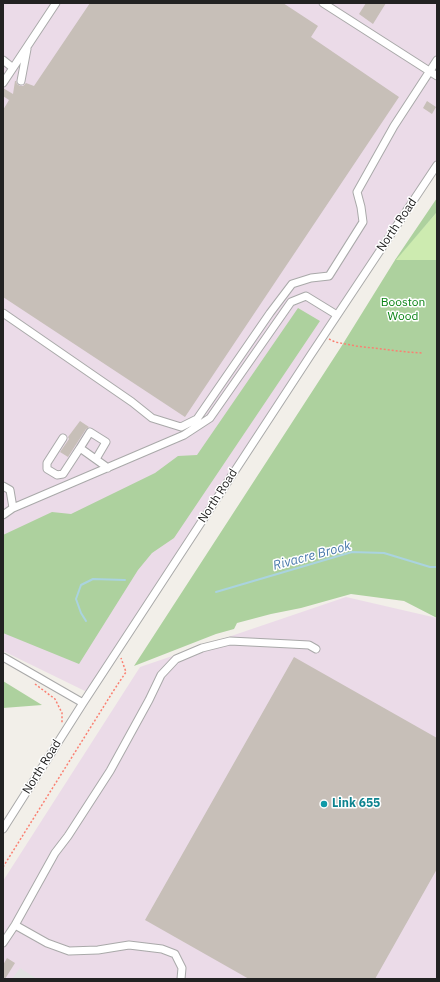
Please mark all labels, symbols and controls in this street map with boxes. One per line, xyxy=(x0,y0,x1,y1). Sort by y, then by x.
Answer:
street label: North Road xyxy=(374,196,420,254)
park label: Booston Wood xyxy=(381,296,425,324)
street label: North Road xyxy=(195,466,241,526)
water label: Rivacre Brook xyxy=(271,538,353,574)
street label: North Road xyxy=(20,737,64,797)
place label: Link 655 xyxy=(332,797,380,811)
marker: Link 655 xyxy=(319,799,329,809)

